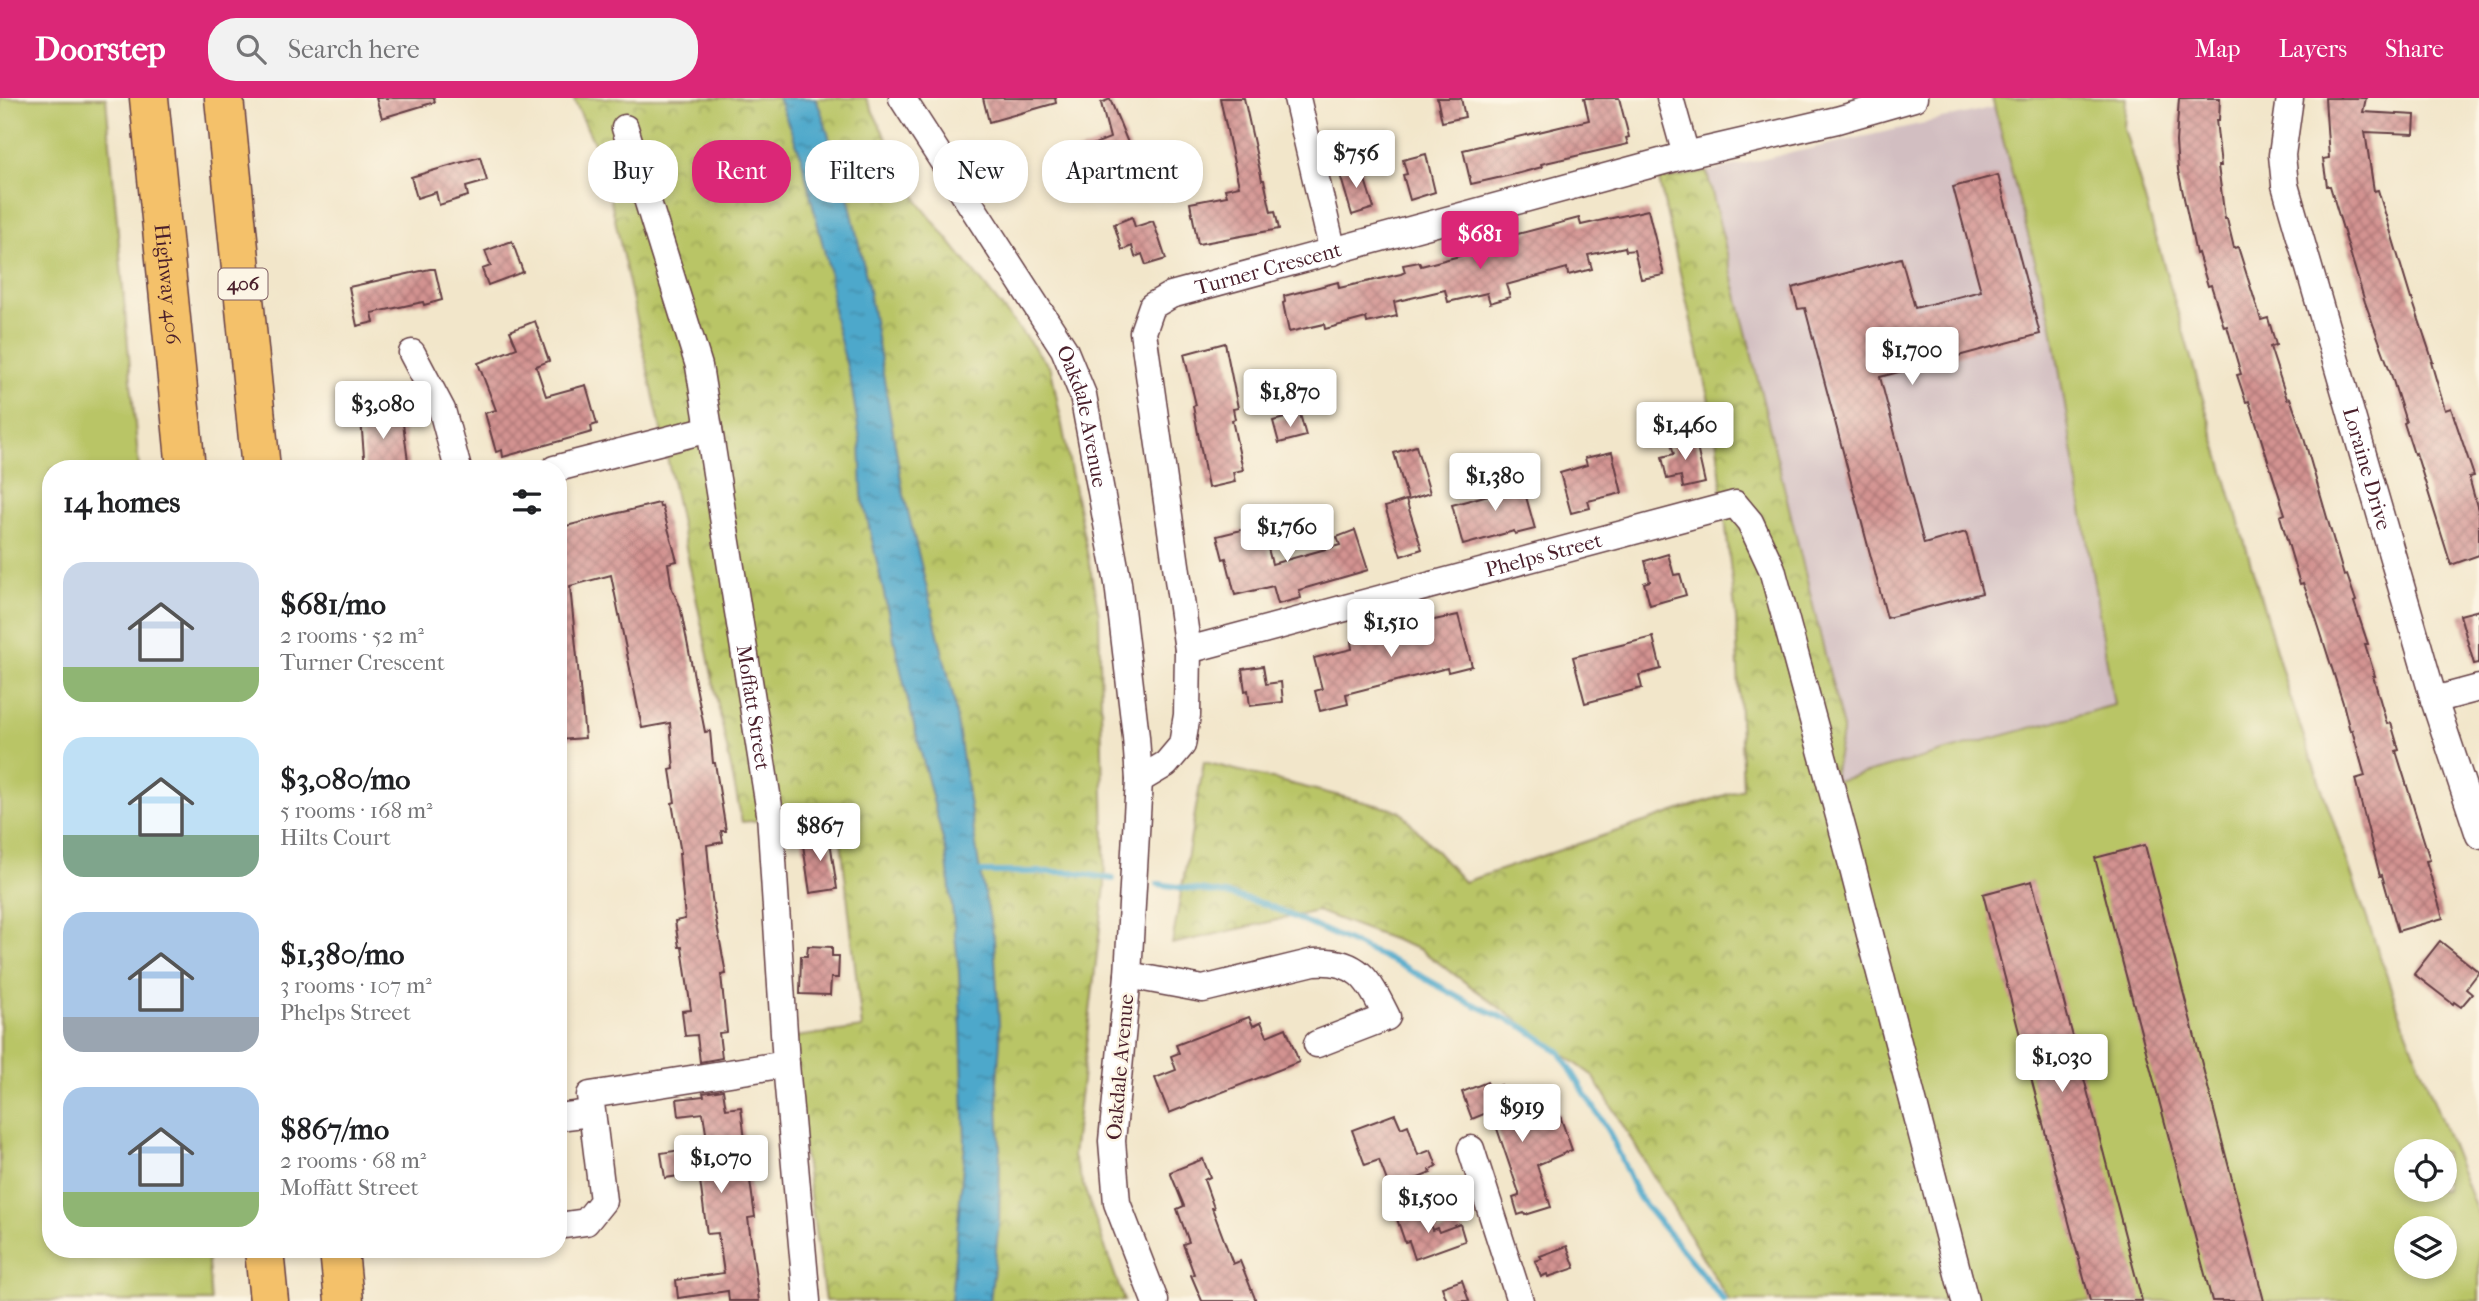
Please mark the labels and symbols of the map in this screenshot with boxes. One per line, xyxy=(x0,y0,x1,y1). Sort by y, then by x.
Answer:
pin: $756 xyxy=(1315,130,1397,190)
pin: $681 xyxy=(1439,212,1521,271)
street label: Highway 406 xyxy=(150,223,186,346)
street label: Turner Crescent xyxy=(1192,237,1345,300)
road number: 406 xyxy=(218,268,268,300)
pin: $1,700 xyxy=(1855,328,1969,387)
street label: Oakdale Avenue xyxy=(1052,342,1112,489)
pin: $1,870 xyxy=(1233,370,1347,429)
pin: $3,080 xyxy=(326,382,440,441)
pin: $1,460 xyxy=(1628,402,1742,462)
street label: Loraine Drive xyxy=(2338,405,2396,533)
pin: $1,380 xyxy=(1438,454,1552,513)
pin: $1,760 xyxy=(1230,504,1344,564)
street label: Phelps Street xyxy=(1483,528,1605,582)
pin: $1,510 xyxy=(1334,600,1448,659)
street label: Moffatt Street xyxy=(731,643,775,772)
pin: $867 xyxy=(779,804,861,863)
street label: Oakdale Avenue xyxy=(1102,993,1138,1141)
pin: $1,030 xyxy=(2005,1034,2119,1094)
pin: $919 xyxy=(1481,1084,1563,1144)
pin: $1,070 xyxy=(664,1136,778,1195)
pin: $1,500 xyxy=(1371,1176,1485,1235)

